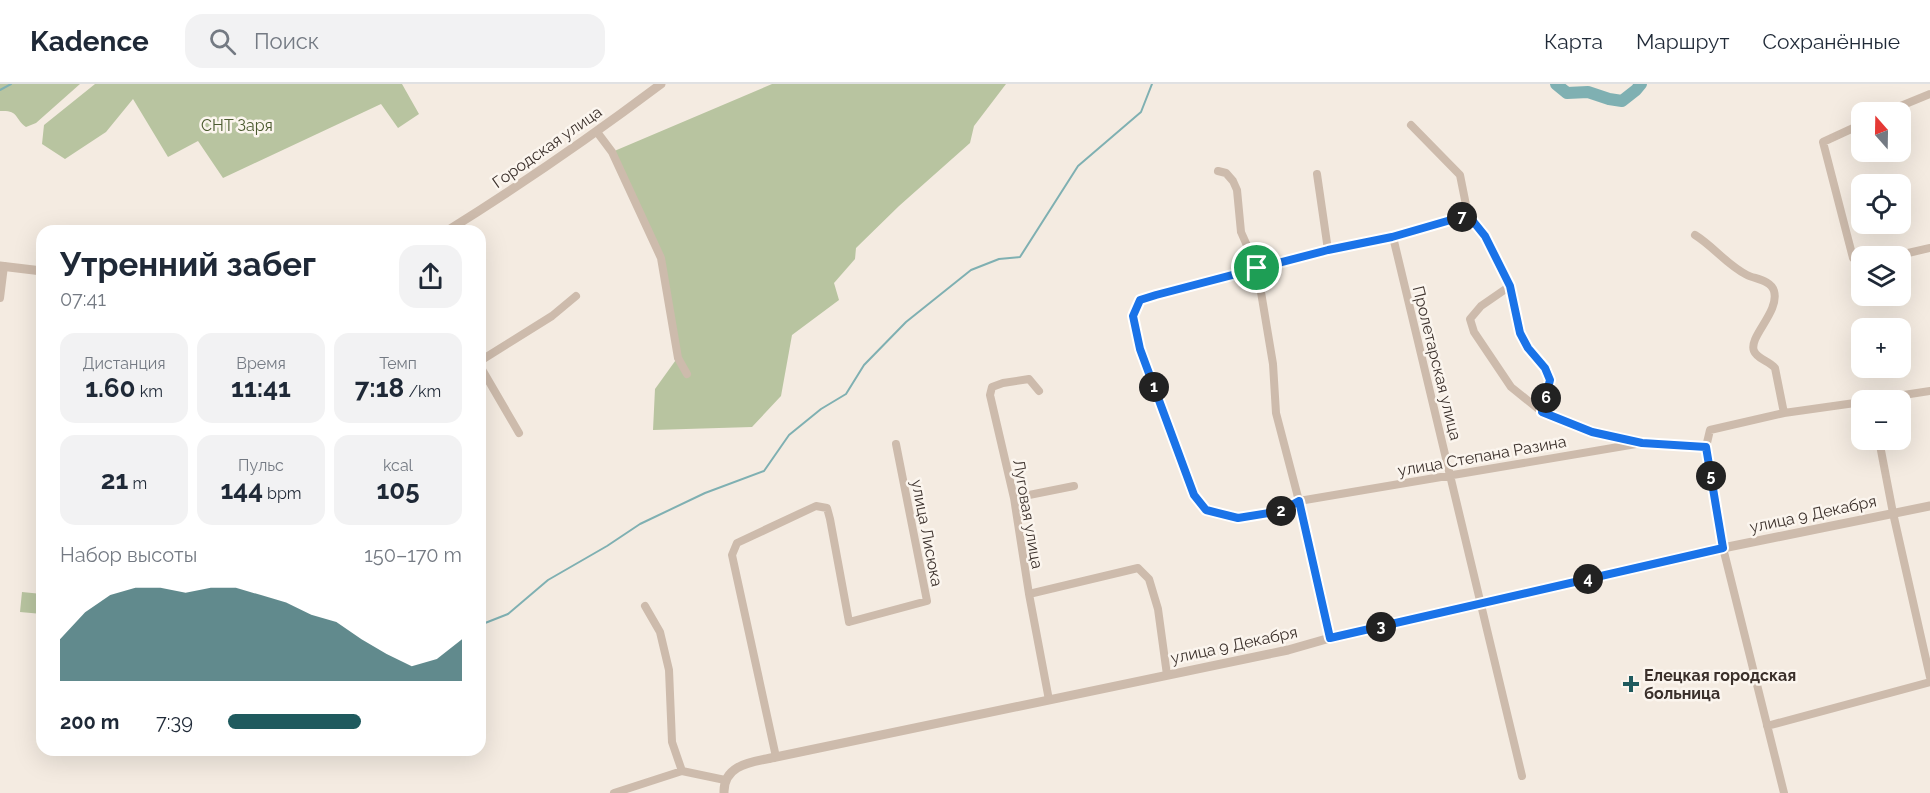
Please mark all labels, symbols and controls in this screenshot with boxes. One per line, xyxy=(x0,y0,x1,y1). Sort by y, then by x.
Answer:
search box xyxy=(185,14,605,68)
text: Kadence xyxy=(30,25,149,58)
icon: search xyxy=(206,25,239,58)
text: Поиск xyxy=(254,28,319,54)
text: Карта xyxy=(1544,29,1603,54)
text: Маршрут xyxy=(1636,29,1729,54)
text: Сохранённые xyxy=(1762,29,1900,54)
street label: Городская улица xyxy=(489,102,605,192)
north arrow xyxy=(1851,102,1911,162)
map controls xyxy=(1851,102,1911,450)
park label: СНТ Заря xyxy=(201,116,273,135)
button: locate xyxy=(1851,174,1911,234)
pin: 7 xyxy=(1447,202,1477,232)
text: 7 xyxy=(1458,207,1466,226)
pin xyxy=(1231,242,1282,293)
text: Утренний забег xyxy=(60,245,316,284)
button: share xyxy=(399,245,462,308)
button: layers xyxy=(1851,246,1911,306)
icon: arrive xyxy=(1240,251,1273,284)
street label: Пролетарская улица xyxy=(1409,284,1465,442)
text: 07:41 xyxy=(60,287,106,311)
button: + xyxy=(1851,318,1911,378)
text: Дистанция xyxy=(83,354,165,373)
text: Время xyxy=(236,354,286,373)
text: Темп xyxy=(379,354,417,373)
pin: 1 xyxy=(1139,372,1169,402)
text: 1.60 xyxy=(85,373,136,403)
text: 11:41 xyxy=(231,373,291,403)
text: 7:18 xyxy=(355,373,404,403)
text: 1 xyxy=(1150,377,1158,396)
text: km xyxy=(136,382,163,401)
text: /km xyxy=(404,382,441,401)
pin: 6 xyxy=(1531,383,1561,413)
text: 6 xyxy=(1541,388,1551,407)
button: − xyxy=(1851,390,1911,450)
street label: улица Степана Разина xyxy=(1396,432,1568,480)
text: Пульс xyxy=(238,456,284,475)
text: kcal xyxy=(383,456,413,475)
street label: Луговая улица xyxy=(1009,458,1047,570)
pin: 5 xyxy=(1696,461,1726,491)
text: 21 xyxy=(101,465,128,495)
text: 5 xyxy=(1707,466,1715,485)
text: m xyxy=(128,474,147,493)
text: 144 xyxy=(220,475,263,505)
text: 105 xyxy=(376,475,420,505)
street label: улица Лисюка xyxy=(907,478,947,588)
text: bpm xyxy=(263,484,302,503)
street label: улица 9 Декабря xyxy=(1748,491,1878,537)
pin: 2 xyxy=(1266,496,1296,526)
text: 2 xyxy=(1276,501,1286,520)
text: Набор высоты xyxy=(60,543,197,567)
text: 150–170 m xyxy=(364,543,462,567)
pin: 4 xyxy=(1573,564,1603,594)
text: 4 xyxy=(1583,569,1593,588)
pin: 3 xyxy=(1366,612,1396,642)
text: 3 xyxy=(1377,617,1385,636)
street label: улица 9 Декабря xyxy=(1169,622,1299,668)
place label: Елецкая городская больница xyxy=(1644,666,1796,703)
marker: Елецкая городская больница xyxy=(1622,675,1640,693)
text: 200 m xyxy=(60,710,119,734)
text: 7:39 xyxy=(156,710,193,734)

